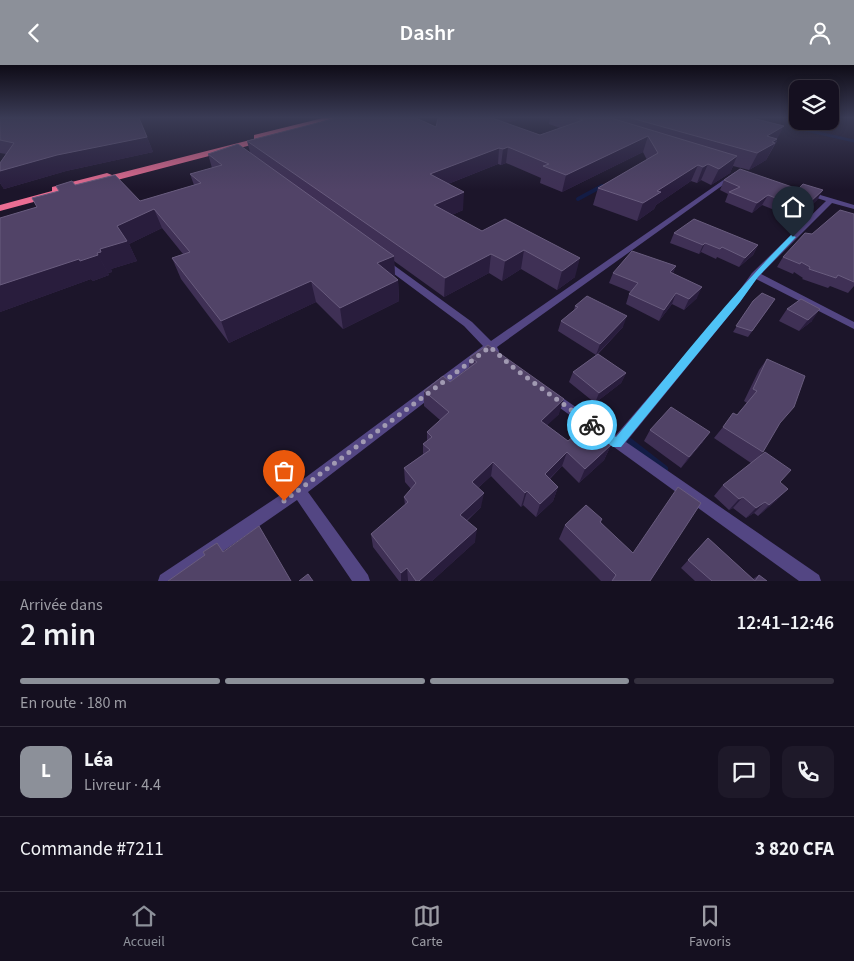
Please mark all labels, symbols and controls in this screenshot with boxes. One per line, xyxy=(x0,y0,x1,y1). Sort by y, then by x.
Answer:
text: Dashr xyxy=(399,17,455,49)
icon: back xyxy=(20,19,48,47)
icon: person xyxy=(806,19,834,47)
map controls xyxy=(789,80,839,130)
button: layers xyxy=(789,80,839,130)
pin xyxy=(772,186,814,237)
icon: home xyxy=(779,193,807,221)
courier xyxy=(567,400,617,450)
icon: bike xyxy=(578,411,606,439)
pin xyxy=(263,450,305,501)
icon: bag xyxy=(270,457,298,485)
text: Arrivée dans xyxy=(20,594,103,616)
text: 12:41–12:46 xyxy=(736,610,834,637)
text: 2 min xyxy=(20,612,96,658)
text: En route · 180 m xyxy=(20,692,127,714)
button: chat xyxy=(718,746,770,798)
button: phone xyxy=(782,746,834,798)
text: Léa xyxy=(84,747,113,774)
text: L xyxy=(41,758,51,785)
text: Livreur · 4.4 xyxy=(84,774,161,796)
text: Commande #7211 xyxy=(20,836,164,863)
text: 3 820 CFA xyxy=(755,836,834,863)
tab: Accueil xyxy=(123,902,165,952)
tab: Carte xyxy=(411,902,443,952)
tab: Favoris xyxy=(689,902,731,952)

